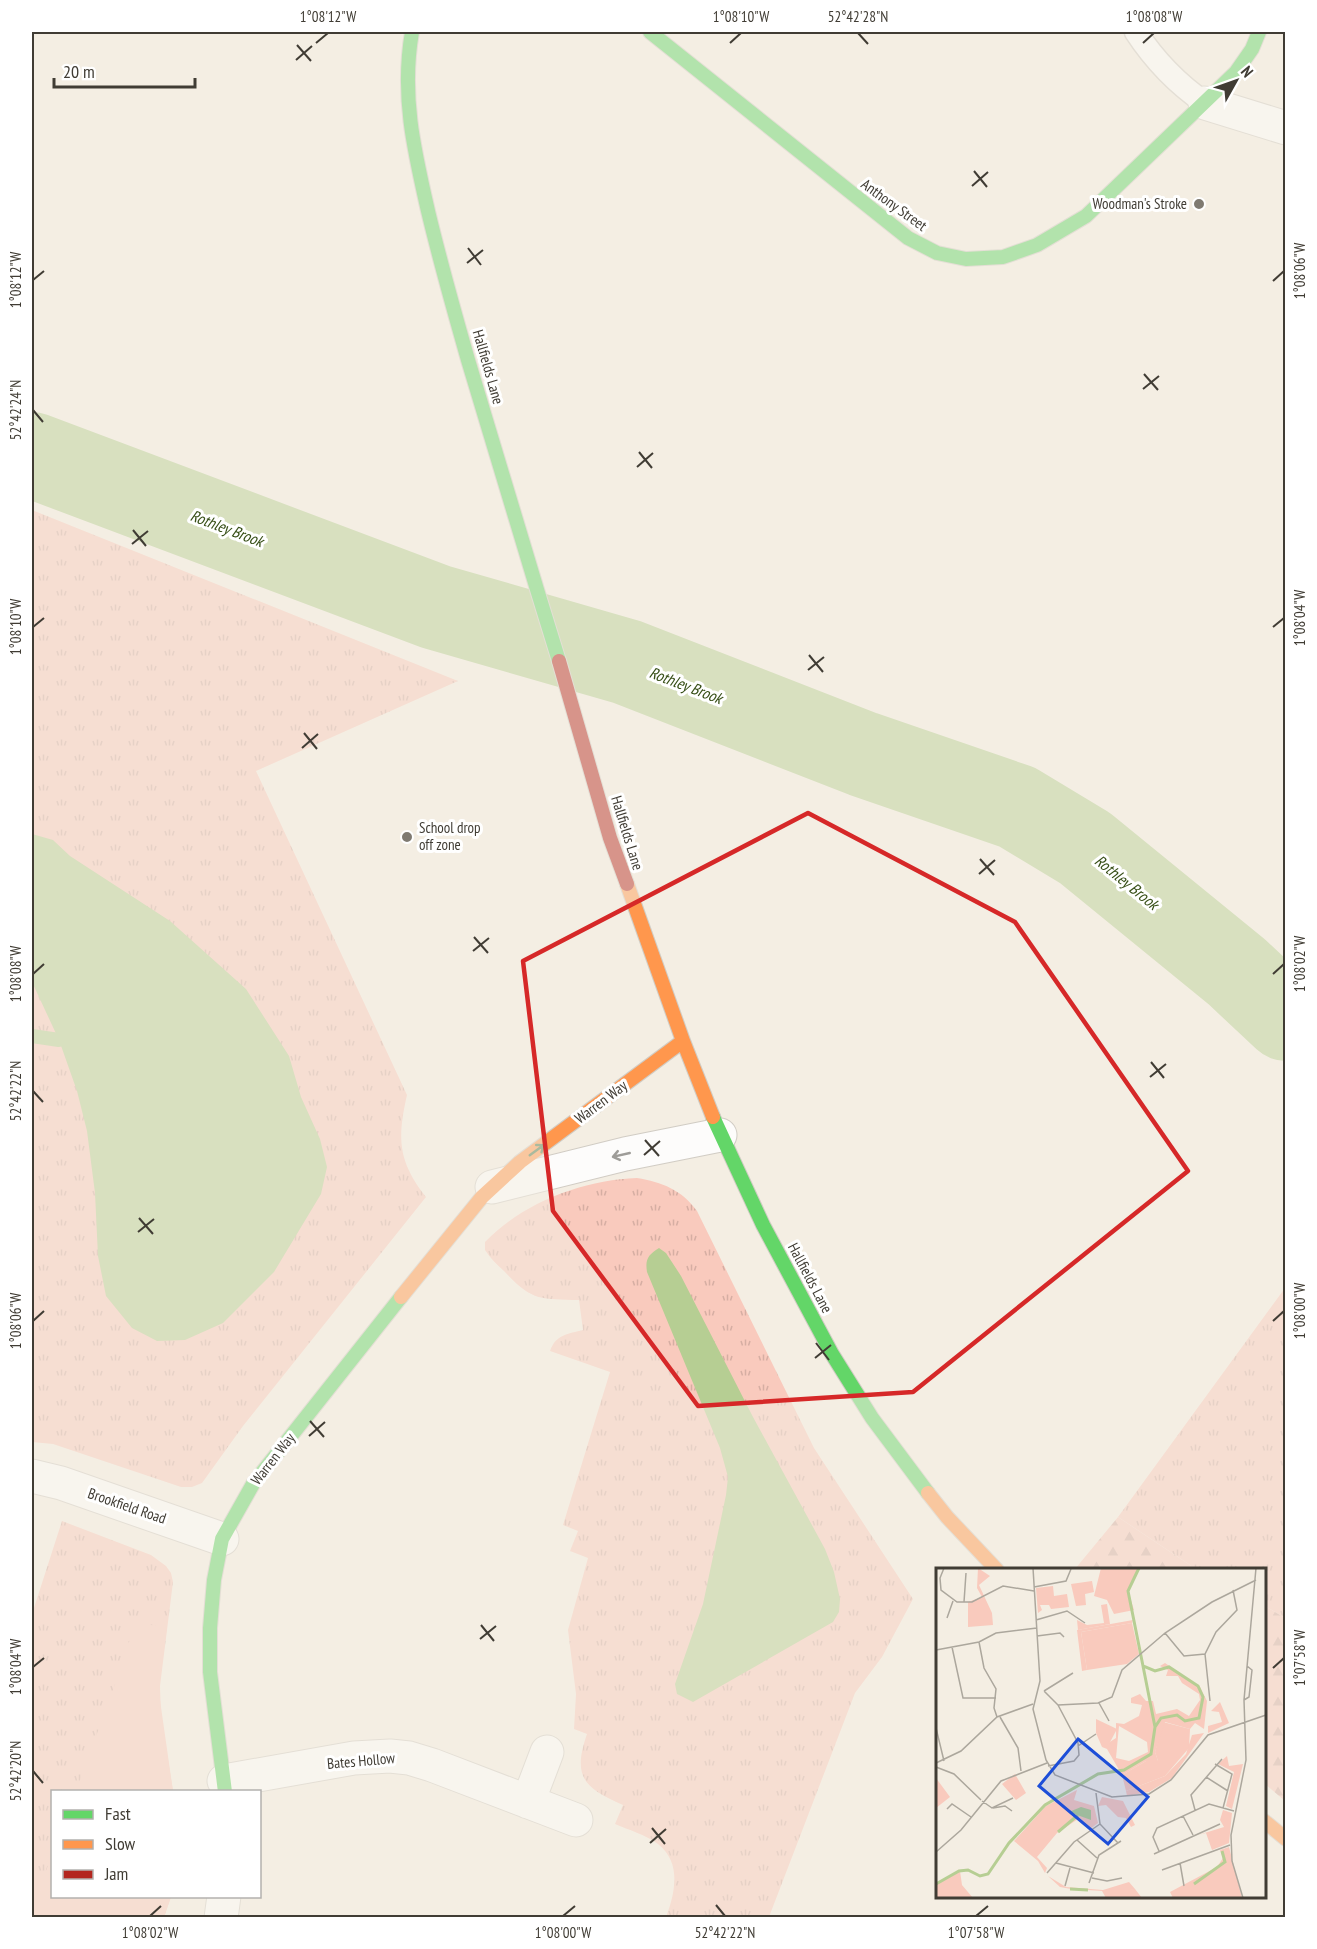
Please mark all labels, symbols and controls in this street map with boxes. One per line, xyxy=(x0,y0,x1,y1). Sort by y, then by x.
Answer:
text: 1°08'12"W xyxy=(300,7,356,26)
text: 1°08'10"W xyxy=(713,7,769,26)
text: 52°42'28"N xyxy=(828,7,888,26)
text: 1°08'08"W xyxy=(1126,7,1182,26)
scale bar xyxy=(54,51,195,89)
north arrow xyxy=(1206,51,1266,111)
text: 20 m xyxy=(63,60,95,83)
text: N xyxy=(1237,62,1258,81)
street label: Anthony Street xyxy=(858,174,931,235)
place label: Woodman's Stroke xyxy=(1092,194,1187,213)
marker: Woodman's Stroke xyxy=(1192,197,1206,211)
text: 1°08'06"W xyxy=(1290,243,1309,299)
text: 1°08'12"W xyxy=(6,252,25,308)
street label: Hallfields Lane xyxy=(469,327,508,406)
text: 52°42'24"N xyxy=(6,380,25,440)
water label: Rothley Brook xyxy=(188,505,268,552)
text: 1°08'04"W xyxy=(1290,590,1309,646)
text: 1°08'10"W xyxy=(6,599,25,655)
water label: Rothley Brook xyxy=(647,662,727,709)
street label: Hallfields Lane xyxy=(607,793,648,872)
place label: School drop off zone xyxy=(419,818,481,854)
marker: School drop off zone xyxy=(400,830,414,844)
water label: Rothley Brook xyxy=(1091,850,1164,915)
text: 1°08'02"W xyxy=(1290,936,1309,992)
text: 1°08'08"W xyxy=(6,946,25,1002)
text: 52°42'22"N xyxy=(6,1061,25,1121)
street label: Warren Way xyxy=(571,1076,631,1127)
one-way arrow xyxy=(528,1144,544,1156)
one-way arrow xyxy=(612,1150,631,1162)
street label: Hallfields Lane xyxy=(784,1239,837,1316)
text: 1°08'00"W xyxy=(1290,1283,1309,1339)
text: 1°08'06"W xyxy=(6,1293,25,1349)
street label: Warren Way xyxy=(246,1429,299,1488)
street label: Brookfield Road xyxy=(86,1483,169,1528)
inset map xyxy=(936,1568,1266,1898)
text: 1°07'58"W xyxy=(1290,1630,1309,1686)
text: 1°08'04"W xyxy=(6,1639,25,1695)
text: 52°42'20"N xyxy=(6,1741,25,1801)
street label: Bates Hollow xyxy=(326,1748,396,1773)
legend xyxy=(51,1790,261,1898)
text: Fast xyxy=(105,1802,131,1825)
text: Slow xyxy=(105,1832,136,1855)
text: Jam xyxy=(104,1862,128,1885)
text: 1°08'02"W xyxy=(122,1923,178,1942)
text: 1°08'00"W xyxy=(535,1923,591,1942)
text: 52°42'22"N xyxy=(695,1923,755,1942)
text: 1°07'58"W xyxy=(948,1923,1004,1942)

